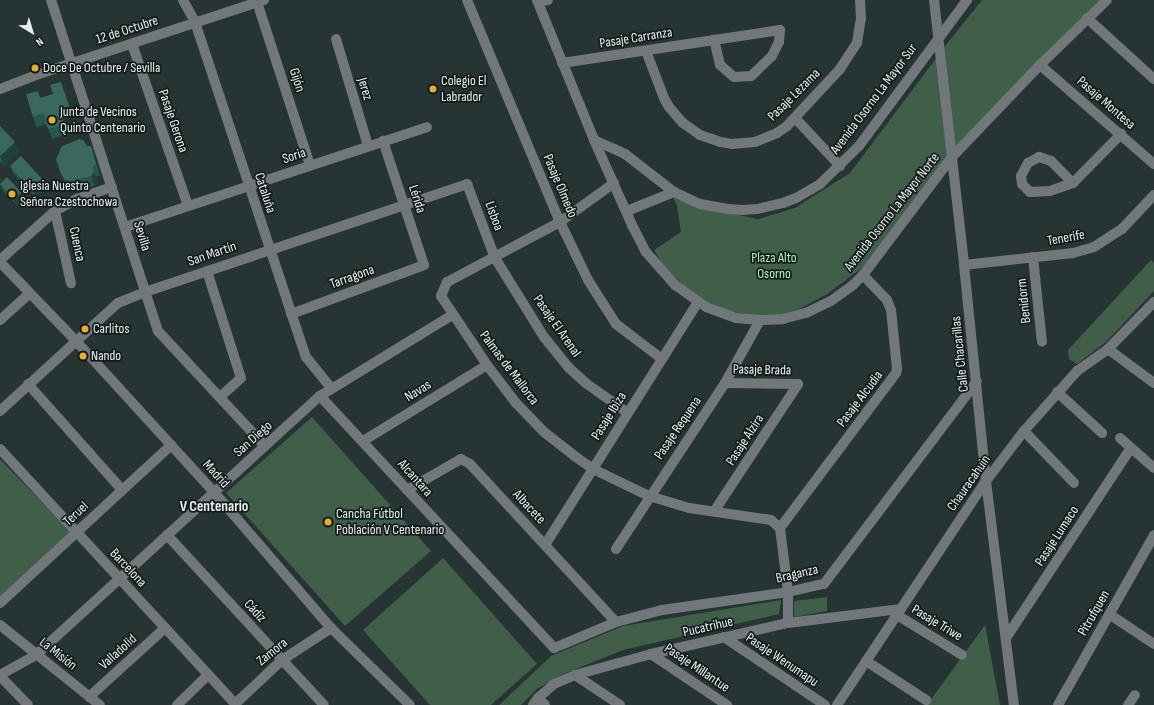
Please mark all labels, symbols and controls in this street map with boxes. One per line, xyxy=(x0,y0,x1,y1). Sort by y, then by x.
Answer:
north arrow xyxy=(12,12,52,52)
street label: 12 de Octubre xyxy=(94,12,160,48)
street label: Pasaje Carranza xyxy=(598,24,674,52)
text: N xyxy=(33,35,46,49)
street label: Avenida Osorno La Mayor Sur xyxy=(827,40,921,158)
place label: Doce De Octubre / Sevilla xyxy=(43,60,160,76)
marker: Doce De Octubre / Sevilla xyxy=(30,63,40,73)
street label: Pasaje Lezama xyxy=(764,65,824,125)
street label: Gijón xyxy=(285,66,309,94)
place label: Colegio El Labrador xyxy=(441,73,486,106)
street label: Pasaje Montesa xyxy=(1073,73,1139,133)
street label: Jerez xyxy=(354,76,376,102)
marker: Colegio El Labrador xyxy=(428,84,438,94)
street label: Pasaje Gerona xyxy=(154,87,192,155)
place label: Junta de Vecinos Quinto Centenario xyxy=(60,104,146,136)
marker: Junta de Vecinos Quinto Centenario xyxy=(47,115,57,125)
street label: Soria xyxy=(280,144,308,168)
street label: Avenida Osorno La Mayor Norte xyxy=(841,150,943,274)
street label: Pasaje Olmedo xyxy=(539,152,581,220)
street label: Cataluña xyxy=(251,171,279,215)
place label: Iglesia Nuestra Señora Czestochowa xyxy=(20,178,117,210)
street label: Lérida xyxy=(405,183,429,215)
marker: Iglesia Nuestra Señora Czestochowa xyxy=(7,189,17,199)
street label: Lisboa xyxy=(481,199,507,233)
street label: Sevilla xyxy=(130,219,154,253)
street label: Cuenca xyxy=(65,225,89,263)
street label: Tenerife xyxy=(1046,226,1086,250)
street label: San Martín xyxy=(185,238,239,270)
park label: Plaza Alto Osorno xyxy=(751,250,797,282)
street label: Tarragona xyxy=(327,261,377,293)
street label: Benidorm xyxy=(1013,278,1035,324)
street label: Pasaje El Arenal xyxy=(529,292,585,360)
street label: Calle Chacarillas xyxy=(948,315,972,393)
place label: Carlitos xyxy=(93,321,129,337)
marker: Carlitos xyxy=(80,324,90,334)
street label: Palmas de Mallorca xyxy=(476,328,542,408)
place label: Nando xyxy=(91,348,121,364)
marker: Nando xyxy=(78,351,88,361)
street label: Pasaje Brada xyxy=(733,361,791,379)
street label: Pasaje Alcudia xyxy=(833,368,887,430)
street label: Navas xyxy=(402,376,434,406)
street label: Pasaje Ibiza xyxy=(588,389,630,443)
street label: Pasaje Requena xyxy=(651,393,705,463)
street label: Pasaje Alzira xyxy=(722,411,768,469)
street label: San Diego xyxy=(230,417,276,461)
street label: Chauracahuin xyxy=(944,452,994,514)
street label: Madrid xyxy=(199,456,233,492)
street label: Alcantara xyxy=(394,456,436,500)
street label: Albacete xyxy=(509,486,549,528)
street label: Teruel xyxy=(60,498,92,530)
district label: V Centenario xyxy=(180,498,248,516)
street label: Pasaje Lumaco xyxy=(1031,503,1083,569)
place label: Cancha Fútbol Población V Centenario xyxy=(336,506,444,538)
marker: Cancha Fútbol Población V Centenario xyxy=(323,517,333,527)
street label: Barcelona xyxy=(106,545,150,591)
street label: Braganza xyxy=(774,561,820,587)
street label: Pitrufquen xyxy=(1074,587,1114,639)
street label: Cádiz xyxy=(240,596,270,626)
street label: Pasaje Triwe xyxy=(908,601,966,645)
street label: Pucatrihue xyxy=(681,613,735,641)
street label: Pasaje Wenumapu xyxy=(742,629,822,691)
street label: Valladolid xyxy=(96,631,140,673)
street label: La Misión xyxy=(36,634,80,674)
street label: Zamora xyxy=(253,634,291,670)
street label: Pasaje Millantue xyxy=(661,640,733,696)

